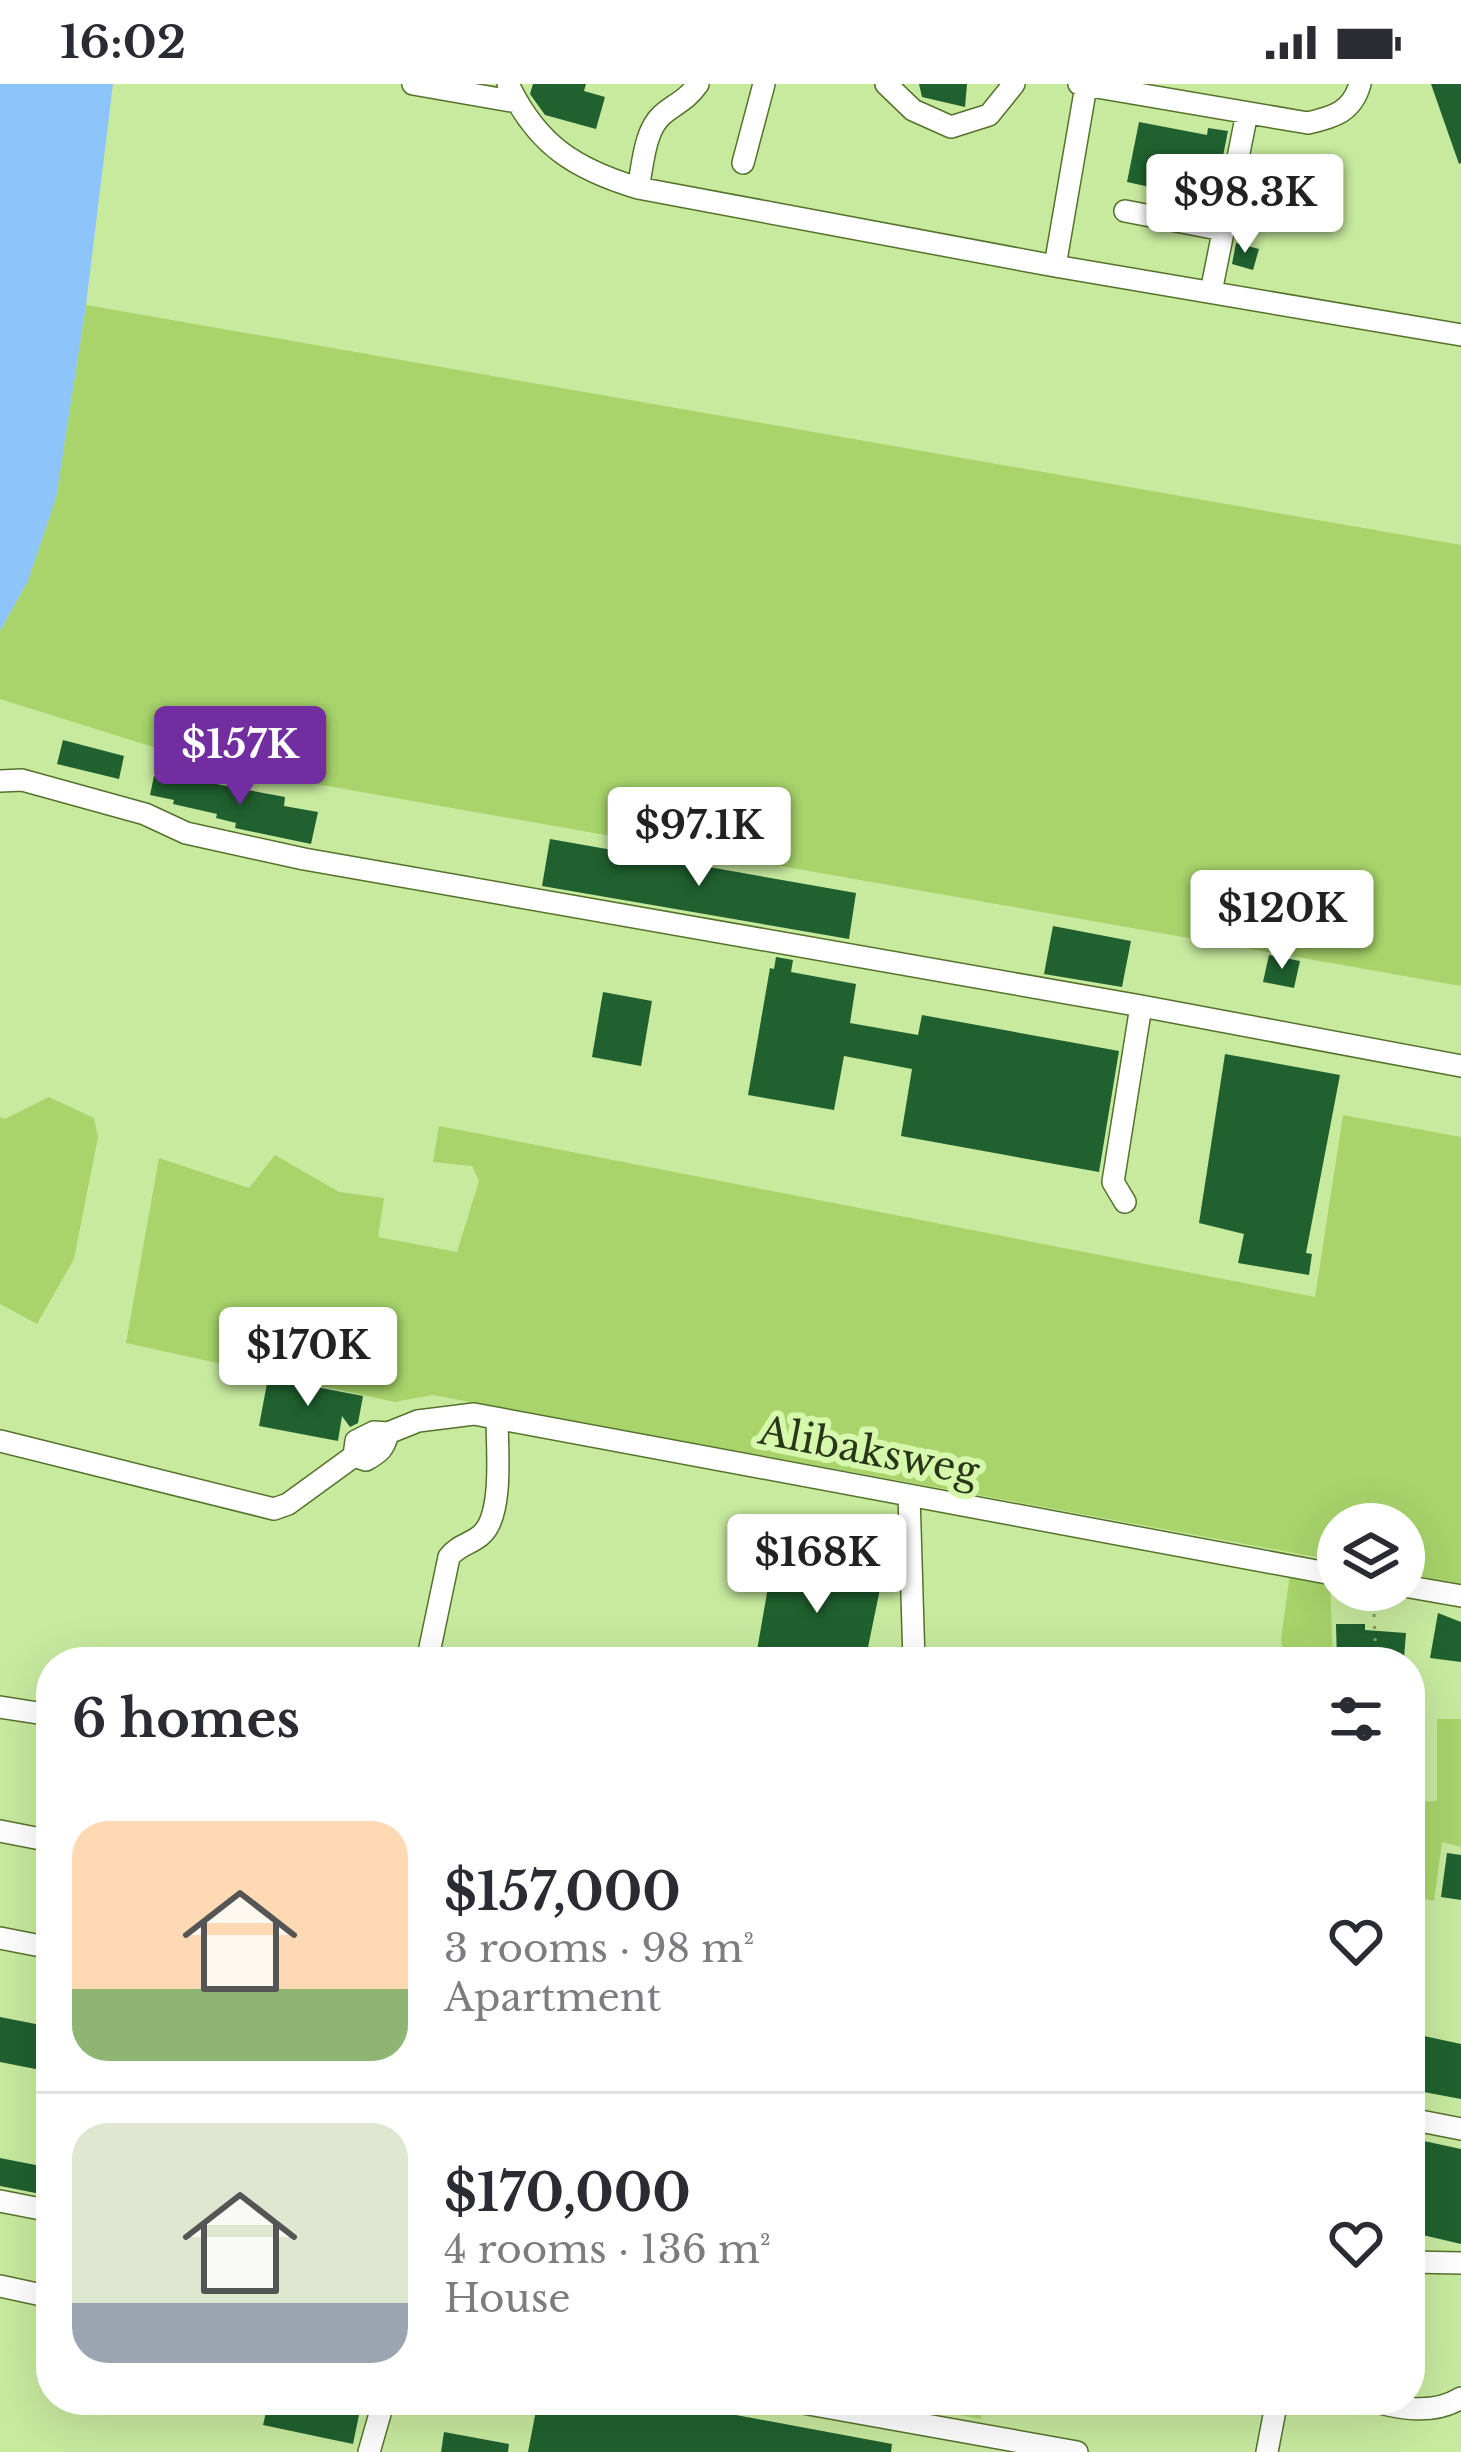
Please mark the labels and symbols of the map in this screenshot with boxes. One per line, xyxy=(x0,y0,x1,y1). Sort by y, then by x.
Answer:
pin: $98.3K xyxy=(1147,154,1343,256)
pin: $157K xyxy=(156,706,324,808)
pin: $97.1K xyxy=(601,787,797,889)
pin: $120K xyxy=(1198,870,1366,972)
pin: $170K xyxy=(224,1307,392,1409)
street label: Alibaksweg xyxy=(754,1405,984,1496)
pin: $168K xyxy=(733,1514,901,1616)

